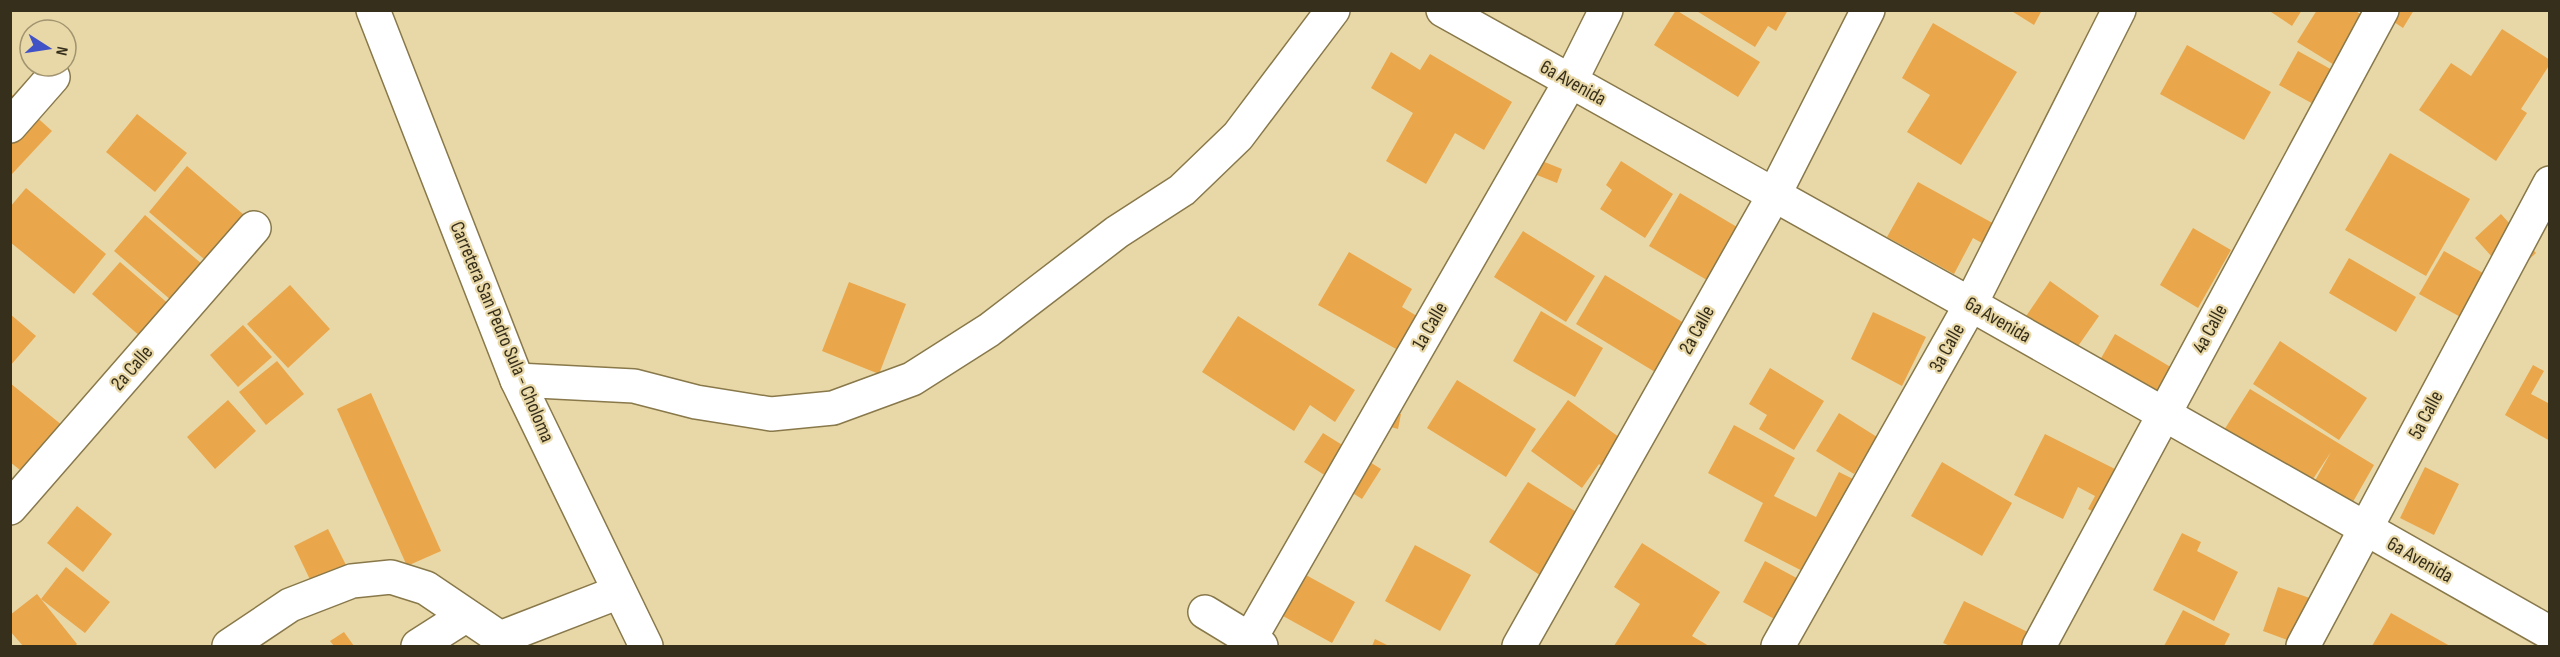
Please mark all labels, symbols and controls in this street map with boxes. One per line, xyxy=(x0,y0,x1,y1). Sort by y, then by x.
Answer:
north arrow xyxy=(18,18,78,78)
text: N xyxy=(51,45,71,57)
street label: 6a Avenida xyxy=(1536,55,1610,111)
street label: Carretera San Pedro Sula - Choloma xyxy=(445,218,559,446)
street label: 6a Avenida xyxy=(1961,292,2035,348)
street label: 1a Calle xyxy=(1407,298,1453,354)
street label: 4a Calle xyxy=(2187,301,2233,357)
street label: 2a Calle xyxy=(1674,302,1720,358)
street label: 3a Calle xyxy=(1924,320,1970,376)
street label: 2a Calle xyxy=(106,341,158,395)
street label: 5a Calle xyxy=(2403,387,2449,443)
street label: 6a Avenida xyxy=(2383,532,2457,588)

